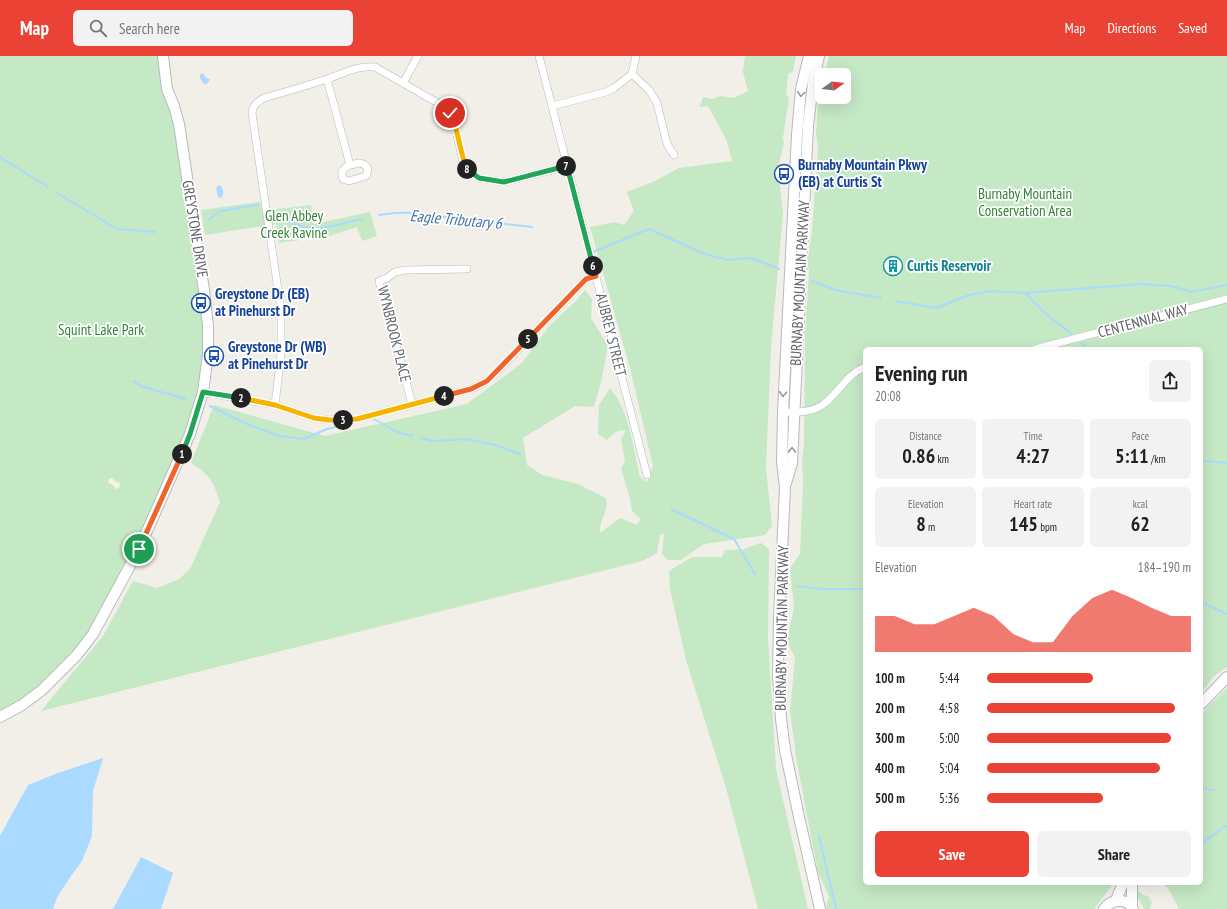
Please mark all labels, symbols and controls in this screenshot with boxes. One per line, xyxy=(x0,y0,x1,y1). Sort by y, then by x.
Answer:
search box xyxy=(73,10,353,46)
text: Map xyxy=(20,16,49,40)
icon: search xyxy=(87,17,109,39)
text: Search here xyxy=(119,19,180,38)
text: Map xyxy=(1065,19,1085,37)
text: Directions xyxy=(1107,19,1156,37)
text: Saved xyxy=(1178,19,1207,37)
north arrow xyxy=(815,68,851,104)
map controls xyxy=(815,68,851,104)
one-way arrow xyxy=(797,91,806,97)
pin xyxy=(433,96,467,130)
icon: check xyxy=(439,102,461,124)
place label: Burnaby Mountain Pkwy (EB) at Curtis St xyxy=(798,155,928,191)
pin: 7 xyxy=(556,156,576,176)
pin: 8 xyxy=(457,159,477,179)
text: 7 xyxy=(563,159,569,173)
text: 8 xyxy=(464,162,470,176)
bus stop icon: Burnaby Mountain Pkwy (EB) at Curtis St xyxy=(773,163,795,185)
street label: GREYSTONE DRIVE xyxy=(178,179,213,279)
park label: Burnaby Mountain Conservation Area xyxy=(978,184,1072,220)
street label: BURNABY MOUNTAIN PARKWAY xyxy=(786,200,813,366)
water label: Eagle Tributary 6 xyxy=(409,205,505,233)
park label: Glen Abbey Creek Ravine xyxy=(261,206,327,242)
building icon: Curtis Reservoir xyxy=(882,255,904,277)
pin: 6 xyxy=(583,256,603,276)
place label: Curtis Reservoir xyxy=(907,256,992,275)
text: 6 xyxy=(590,259,596,273)
place label: Greystone Dr (EB) at Pinehurst Dr xyxy=(215,284,309,320)
street label: WYNBROOK PLACE xyxy=(373,284,416,384)
street label: AUBREY STREET xyxy=(592,291,631,379)
bus stop icon: Greystone Dr (EB) at Pinehurst Dr xyxy=(190,292,212,314)
street label: CENTENNIAL WAY xyxy=(1096,299,1190,342)
park label: Squint Lake Park xyxy=(58,320,144,339)
pin: 5 xyxy=(518,329,538,349)
text: 5 xyxy=(525,332,531,346)
place label: Greystone Dr (WB) at Pinehurst Dr xyxy=(228,337,327,373)
bus stop icon: Greystone Dr (WB) at Pinehurst Dr xyxy=(203,345,225,367)
text: Evening run xyxy=(875,359,968,387)
button: share xyxy=(1149,360,1191,402)
pin: 4 xyxy=(434,386,454,406)
pin: 2 xyxy=(231,388,251,408)
text: 20:08 xyxy=(875,388,901,405)
text: 4 xyxy=(441,389,447,403)
text: 2 xyxy=(238,391,244,405)
one-way arrow xyxy=(779,391,788,397)
pin: 3 xyxy=(333,410,353,430)
text: 3 xyxy=(340,413,346,427)
text: Distance xyxy=(909,429,942,443)
text: Time xyxy=(1023,429,1043,443)
text: Pace xyxy=(1132,429,1149,443)
text: 0.86 xyxy=(902,443,935,469)
text: 4:27 xyxy=(1016,443,1050,469)
text: 5:11 xyxy=(1115,443,1149,469)
pin: 1 xyxy=(172,444,192,464)
text: 1 xyxy=(179,447,185,461)
one-way arrow xyxy=(788,447,797,453)
text: km xyxy=(935,452,949,466)
text: /km xyxy=(1149,452,1166,466)
text: Elevation xyxy=(908,497,943,511)
text: Heart rate xyxy=(1014,497,1052,511)
text: kcal xyxy=(1133,497,1148,511)
text: 8 xyxy=(916,511,926,537)
text: 145 xyxy=(1009,511,1038,537)
text: 62 xyxy=(1131,511,1150,537)
text: m xyxy=(926,520,935,534)
text: bpm xyxy=(1038,520,1057,534)
pin xyxy=(122,532,156,566)
icon: arrive xyxy=(128,538,150,560)
street label: BURNABY MOUNTAIN PARKWAY xyxy=(771,545,792,711)
text: Elevation xyxy=(875,559,917,576)
text: 184–190 m xyxy=(1138,559,1191,576)
text: 100 m xyxy=(875,670,905,687)
text: 5:44 xyxy=(939,670,959,687)
text: 200 m xyxy=(875,700,905,717)
text: 4:58 xyxy=(939,700,959,717)
text: 300 m xyxy=(875,730,905,747)
text: 5:00 xyxy=(939,730,959,747)
text: 400 m xyxy=(875,760,905,777)
text: 5:04 xyxy=(939,760,959,777)
text: 500 m xyxy=(875,790,905,807)
text: 5:36 xyxy=(939,790,959,807)
button: Save xyxy=(875,831,1029,877)
button: Share xyxy=(1037,831,1191,877)

